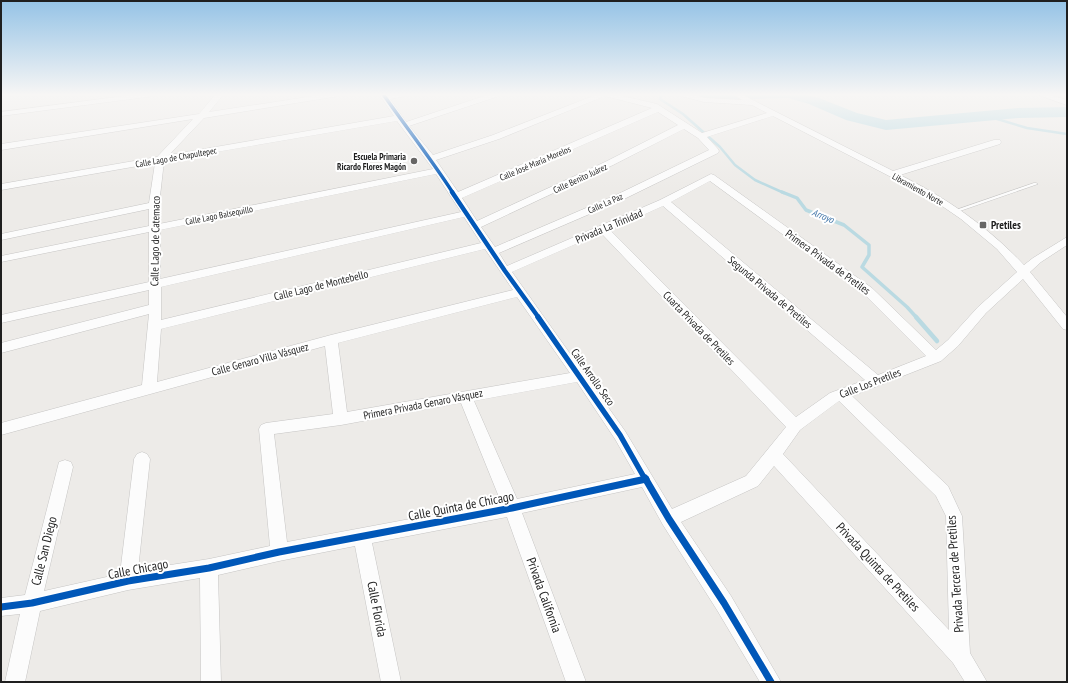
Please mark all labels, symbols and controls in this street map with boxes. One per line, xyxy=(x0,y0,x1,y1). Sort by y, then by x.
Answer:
street label: Calle José María Morelos xyxy=(498,143,572,183)
street label: Calle Lago de Chapultepec xyxy=(135,144,218,170)
place label: Escuela Primaria Ricardo Flores Magón xyxy=(337,151,406,172)
marker: Escuela Primaria Ricardo Flores Magón xyxy=(409,156,419,166)
street label: Calle Benito Juárez xyxy=(551,161,609,195)
street label: Libramiento Norte xyxy=(890,170,946,208)
street label: Calle La Paz xyxy=(586,190,624,216)
street label: Calle Lago de Catemaco xyxy=(147,195,163,286)
street label: Calle Lago Balsequillo xyxy=(184,203,254,227)
street label: Privada La Trinidad xyxy=(573,205,645,246)
water label: Arroyo xyxy=(810,206,836,226)
place label: Pretiles xyxy=(991,218,1021,232)
marker: Pretiles xyxy=(978,220,988,230)
street label: Primera Privada de Pretiles xyxy=(783,226,874,298)
street label: Segunda Privada de Pretiles xyxy=(725,253,815,331)
street label: Calle Lago de Montebello xyxy=(272,266,370,304)
street label: Cuarta Privada de Pretiles xyxy=(660,288,738,368)
street label: Calle Genaro Villa Vásquez xyxy=(210,339,310,379)
street label: Calle Arrollo Seco xyxy=(568,346,618,409)
street label: Calle Los Pretiles xyxy=(837,365,903,401)
street label: Primera Privada Genaro Vásquez xyxy=(362,386,484,422)
street label: Calle Quinta de Chicago xyxy=(407,487,516,525)
street label: Calle San Diego xyxy=(27,514,61,587)
street label: Privada Tercera de Pretiles xyxy=(942,515,968,633)
street label: Privada Quinta de Pretiles xyxy=(832,519,924,615)
street label: Calle Chicago xyxy=(107,555,170,583)
street label: Privada California xyxy=(523,555,565,635)
street label: Calle Florida xyxy=(363,580,391,638)

